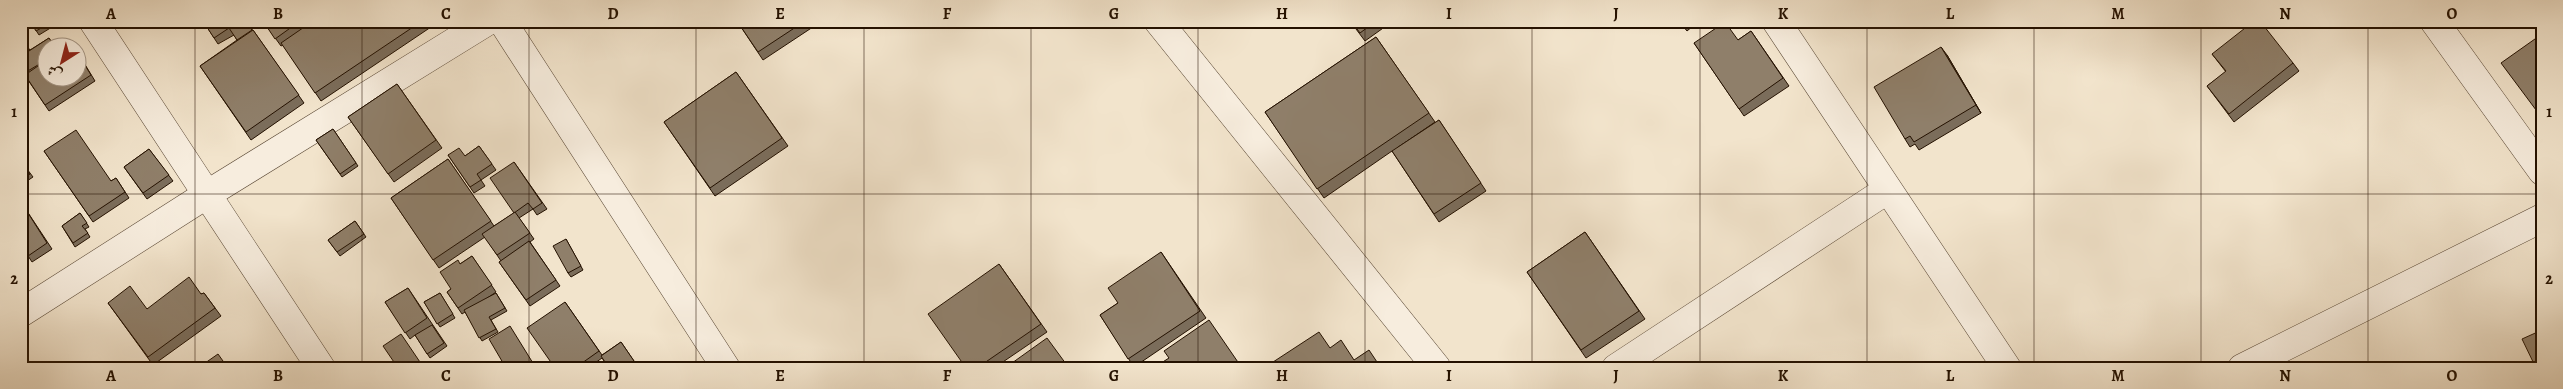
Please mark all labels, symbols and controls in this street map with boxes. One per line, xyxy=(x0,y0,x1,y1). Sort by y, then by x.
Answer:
text: A xyxy=(105,3,117,25)
text: B xyxy=(273,3,283,25)
text: C xyxy=(441,3,451,25)
text: D xyxy=(607,3,619,25)
text: E xyxy=(775,3,785,25)
text: F xyxy=(943,3,952,25)
text: G xyxy=(1109,3,1119,25)
text: H xyxy=(1276,3,1288,25)
text: I xyxy=(1446,3,1452,25)
text: J xyxy=(1613,3,1619,25)
text: K xyxy=(1778,3,1789,25)
text: L xyxy=(1946,3,1955,25)
text: M xyxy=(2111,3,2125,25)
text: N xyxy=(2279,3,2291,25)
text: O xyxy=(2447,3,2458,25)
north arrow xyxy=(38,38,88,88)
text: ش xyxy=(43,60,66,84)
text: 1 xyxy=(11,101,17,123)
text: 1 xyxy=(2546,101,2552,123)
text: 2 xyxy=(10,268,18,290)
text: 2 xyxy=(2545,268,2553,290)
text: A xyxy=(105,365,117,387)
text: B xyxy=(273,365,283,387)
text: C xyxy=(441,365,451,387)
text: D xyxy=(607,365,619,387)
text: E xyxy=(775,365,785,387)
text: F xyxy=(943,365,952,387)
text: G xyxy=(1109,365,1119,387)
text: H xyxy=(1276,365,1288,387)
text: I xyxy=(1446,365,1452,387)
text: J xyxy=(1613,365,1619,387)
text: K xyxy=(1778,365,1789,387)
text: L xyxy=(1946,365,1955,387)
text: M xyxy=(2111,365,2125,387)
text: N xyxy=(2279,365,2291,387)
text: O xyxy=(2447,365,2458,387)

